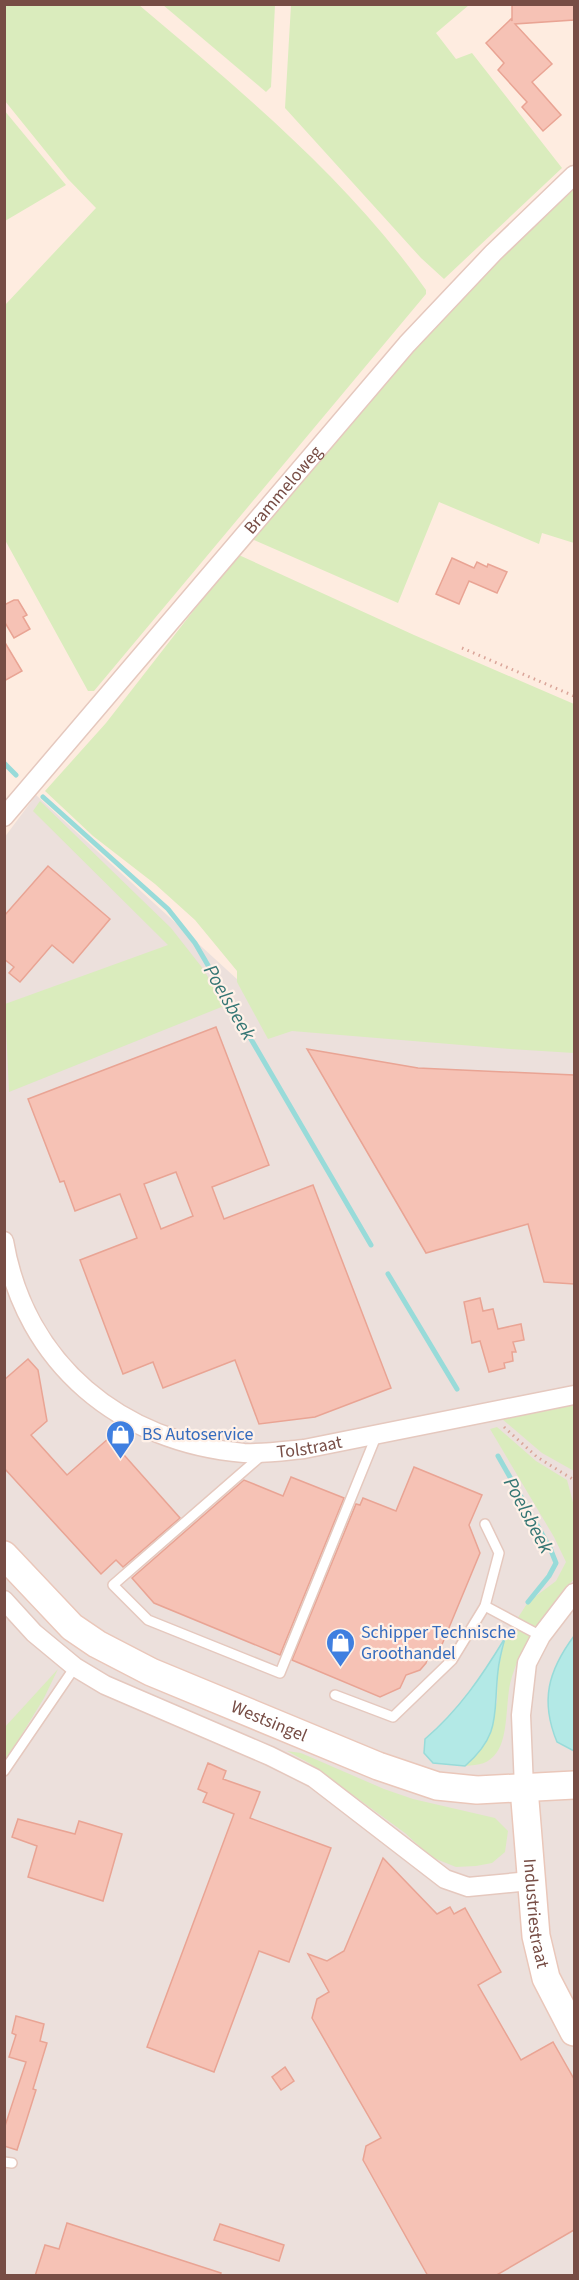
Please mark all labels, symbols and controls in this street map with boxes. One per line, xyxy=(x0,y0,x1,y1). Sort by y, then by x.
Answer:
street label: Brammeloweg xyxy=(238,440,328,540)
water label: Poelsbeek xyxy=(196,960,262,1046)
shop icon: BS Autoservice xyxy=(105,1418,137,1460)
place label: BS Autoservice xyxy=(142,1422,253,1447)
street label: Tolstraat xyxy=(276,1430,344,1465)
water label: Poelsbeek xyxy=(496,1472,560,1559)
place label: Schipper Technische Groothandel xyxy=(361,1620,516,1666)
shop icon: Schipper Technische Groothandel xyxy=(324,1626,356,1668)
street label: Westsingel xyxy=(227,1694,311,1748)
street label: Industriestraat xyxy=(517,1858,555,1971)

